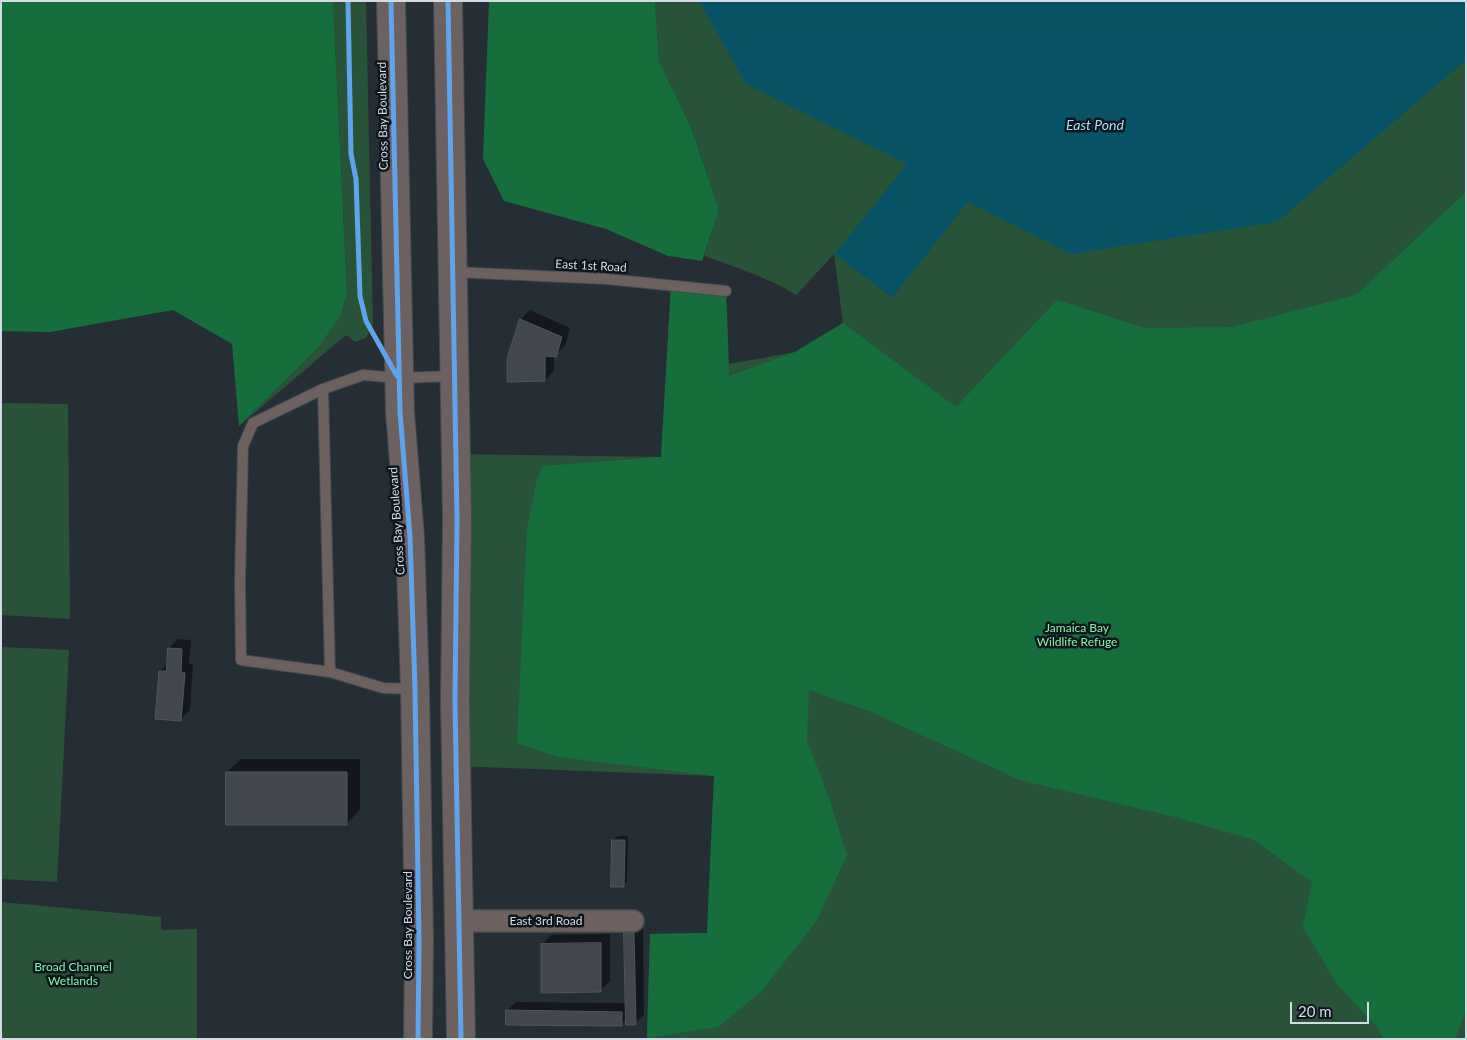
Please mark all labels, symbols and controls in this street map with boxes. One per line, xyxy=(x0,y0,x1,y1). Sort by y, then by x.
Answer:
street label: Cross Bay Boulevard xyxy=(375,62,391,170)
water label: East Pond xyxy=(1066,117,1124,133)
street label: East 1st Road xyxy=(555,257,627,275)
street label: Cross Bay Boulevard xyxy=(386,467,408,575)
park label: Jamaica Bay Wildlife Refuge xyxy=(1037,621,1117,649)
street label: Cross Bay Boulevard xyxy=(401,871,415,979)
street label: East 3rd Road xyxy=(510,914,582,928)
park label: Broad Channel Wetlands xyxy=(34,960,112,988)
scale bar xyxy=(1292,992,1371,1024)
text: 20 m xyxy=(1298,1002,1332,1020)

